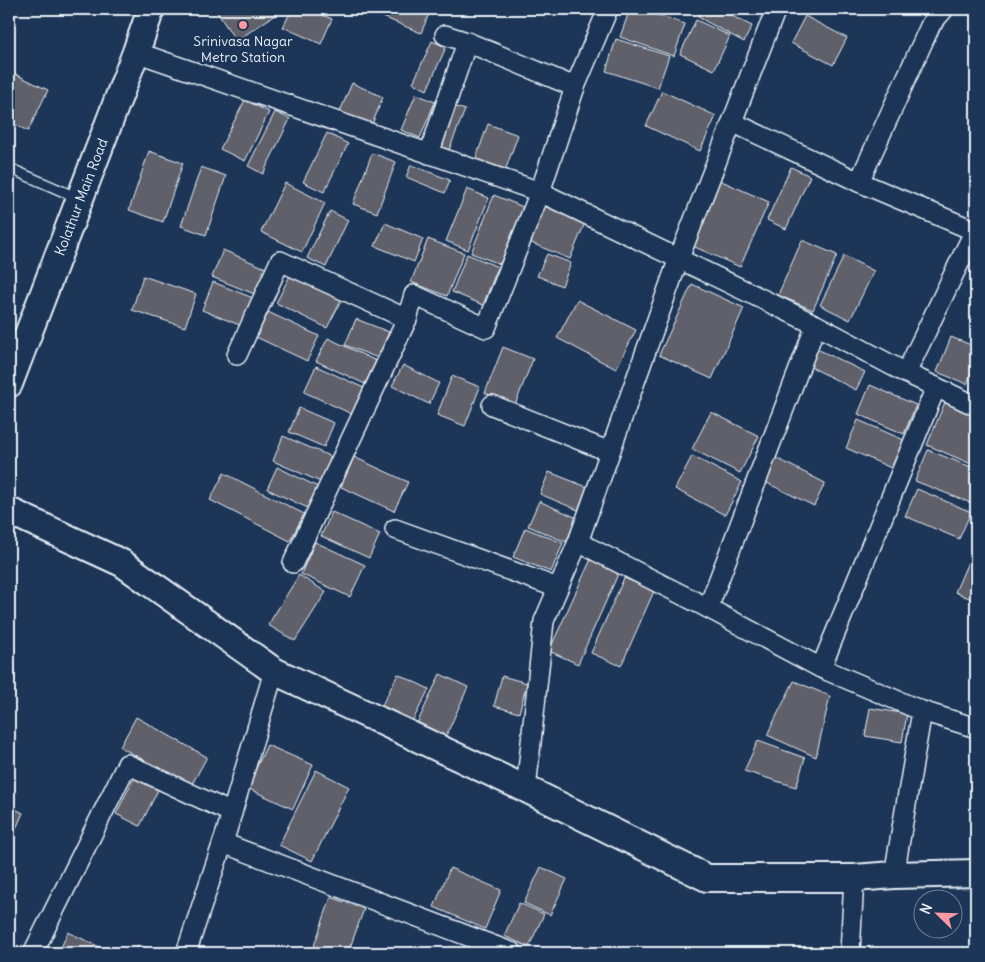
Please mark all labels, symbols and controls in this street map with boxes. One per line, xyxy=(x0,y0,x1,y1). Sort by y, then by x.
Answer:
marker: Srinivasa Nagar Metro Station xyxy=(237,19,249,31)
place label: Srinivasa Nagar Metro Station xyxy=(193,32,293,66)
street label: Kolathur Main Road xyxy=(50,136,112,258)
north arrow xyxy=(912,890,962,940)
text: N xyxy=(916,901,936,917)

